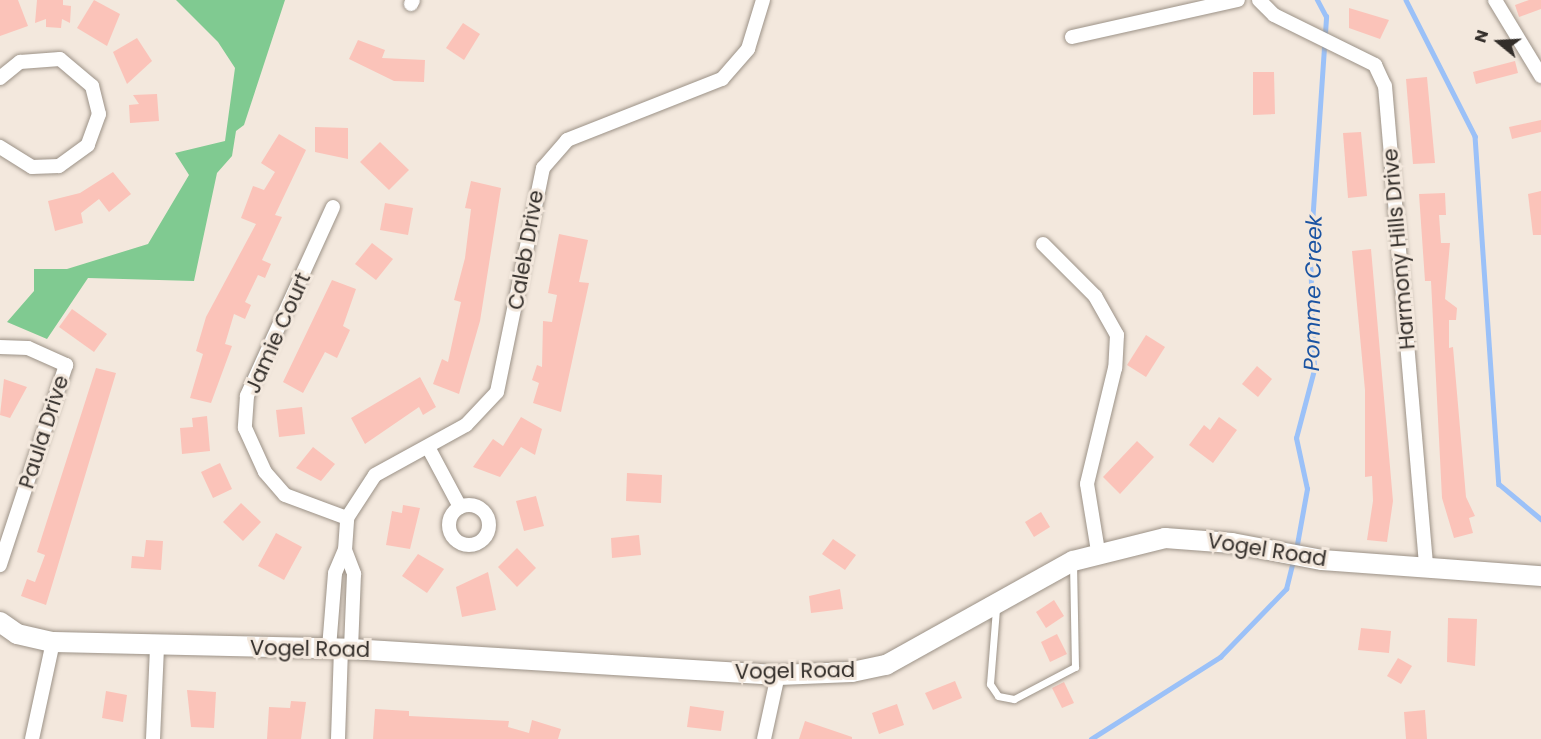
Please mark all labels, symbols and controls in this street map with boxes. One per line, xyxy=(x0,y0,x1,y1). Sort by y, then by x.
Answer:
north arrow xyxy=(1469,12,1529,72)
text: N xyxy=(1469,27,1494,46)
street label: Harmony Hills Drive xyxy=(1378,147,1420,351)
street label: Caleb Drive xyxy=(503,188,549,312)
water label: Pomme Creek xyxy=(1298,215,1328,371)
street label: Jamie Court xyxy=(240,269,316,397)
street label: Paula Drive xyxy=(14,372,74,492)
street label: Vogel Road xyxy=(1206,528,1328,572)
street label: Vogel Road xyxy=(250,635,370,663)
street label: Vogel Road xyxy=(735,657,855,685)

